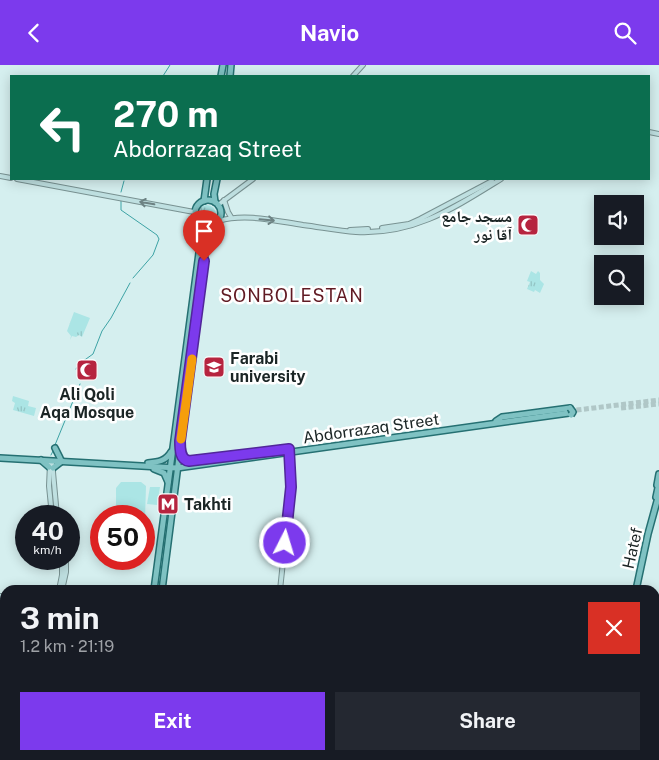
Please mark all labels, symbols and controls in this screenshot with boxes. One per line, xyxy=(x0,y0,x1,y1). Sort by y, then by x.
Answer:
icon: back xyxy=(20,19,48,47)
icon: search xyxy=(611,19,639,47)
text: Navio xyxy=(300,20,359,46)
text: 270 m xyxy=(113,94,219,135)
icon: left xyxy=(30,95,95,160)
text: Abdorrazaq Street xyxy=(113,136,302,162)
map controls xyxy=(594,195,644,305)
button: sound xyxy=(594,195,644,245)
one-way arrow xyxy=(139,198,155,207)
place label: مسجد جامع آقا نور xyxy=(441,207,513,244)
pin xyxy=(183,210,225,261)
mosque icon: مسجد جامع آقا نور xyxy=(516,213,540,237)
one-way arrow xyxy=(259,215,275,225)
icon: arrive xyxy=(190,217,218,245)
button: search xyxy=(594,255,644,305)
district label: SONBOLESTAN xyxy=(220,285,364,306)
place label: Farabi university xyxy=(230,349,306,386)
school or university icon: Farabi university xyxy=(202,355,226,379)
mosque icon: Ali Qoli Aqa Mosque xyxy=(75,358,99,382)
place label: Ali Qoli Aqa Mosque xyxy=(40,385,134,422)
street label: Abdorrazaq Street xyxy=(302,410,440,447)
metro station icon: Takhti xyxy=(156,492,180,516)
place label: Takhti xyxy=(184,495,231,514)
speed limit sign: 50 xyxy=(90,505,155,570)
text: 40 xyxy=(31,516,64,546)
position arrow xyxy=(258,516,310,568)
street label: Hatef xyxy=(619,526,646,571)
text: km/h xyxy=(33,543,62,557)
text: 3 min xyxy=(20,600,99,636)
button: close xyxy=(588,602,640,654)
text: 1.2 km · 21:19 xyxy=(20,637,114,656)
button: Exit xyxy=(20,692,325,750)
button: Share xyxy=(335,692,640,750)

